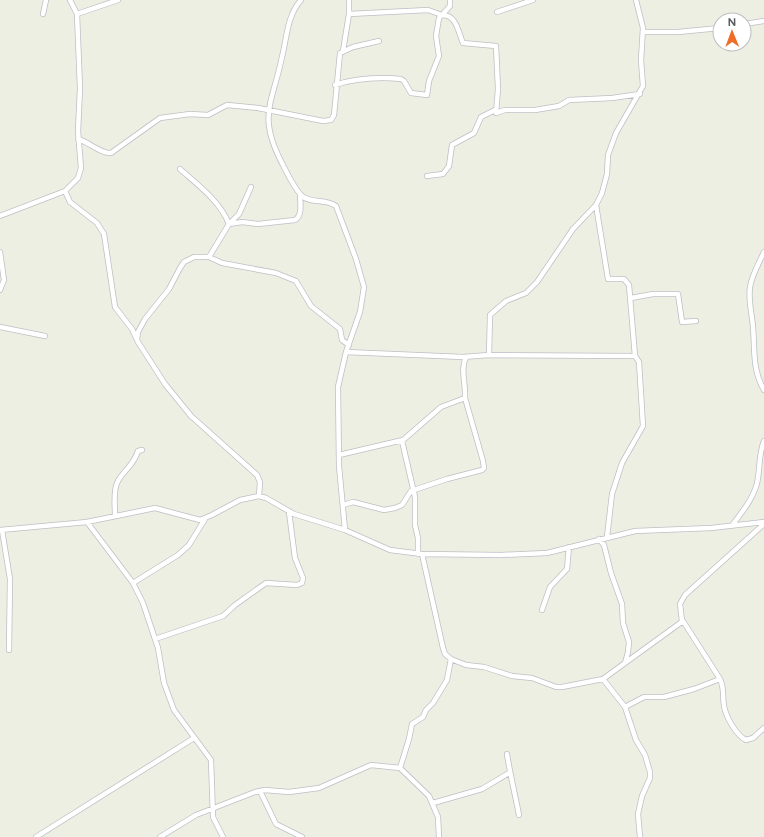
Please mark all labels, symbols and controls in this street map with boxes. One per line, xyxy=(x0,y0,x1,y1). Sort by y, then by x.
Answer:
north arrow xyxy=(712,12,752,52)
text: N xyxy=(727,16,736,29)

